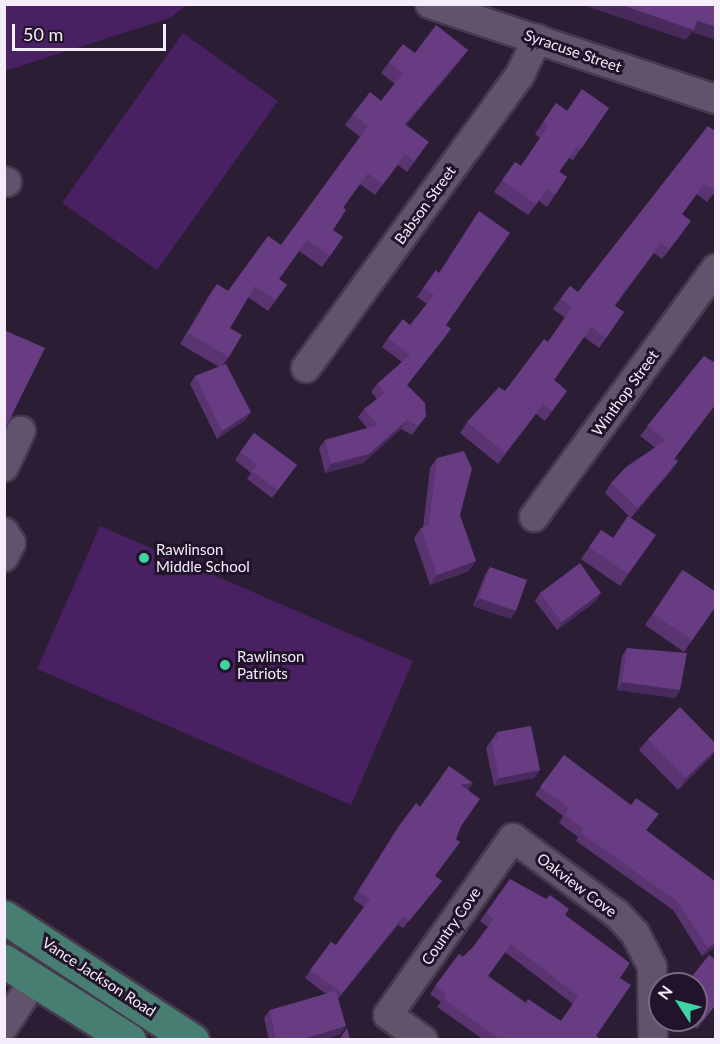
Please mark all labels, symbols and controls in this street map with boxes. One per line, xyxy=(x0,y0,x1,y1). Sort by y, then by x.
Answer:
scale bar xyxy=(15,12,170,50)
text: 50 m xyxy=(23,23,63,45)
street label: Syracuse Street xyxy=(522,26,624,76)
street label: Babson Street xyxy=(391,162,459,248)
street label: Winthop Street xyxy=(588,347,662,439)
place label: Rawlinson Middle School xyxy=(156,540,250,575)
marker: Rawlinson Middle School xyxy=(137,551,151,565)
place label: Rawlinson Patriots xyxy=(237,647,304,682)
marker: Rawlinson Patriots xyxy=(218,658,232,672)
street label: Oakview Cove xyxy=(534,849,620,921)
street label: Country Cove xyxy=(418,884,484,968)
street label: Vance Jackson Road xyxy=(39,933,159,1021)
north arrow xyxy=(648,972,708,1032)
text: N xyxy=(653,982,676,1003)

